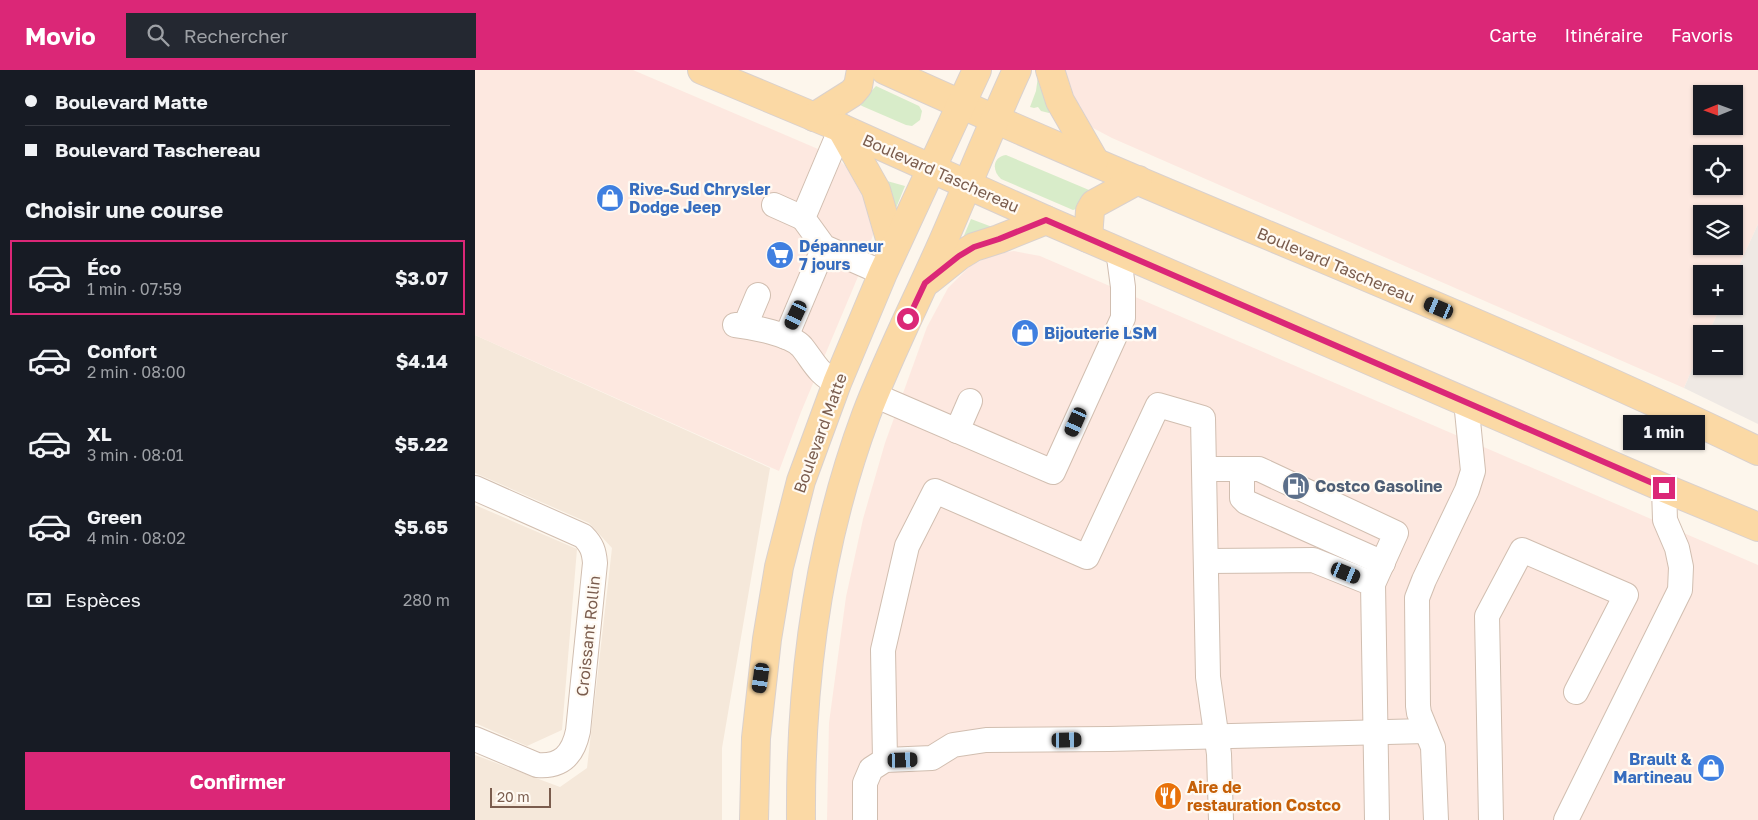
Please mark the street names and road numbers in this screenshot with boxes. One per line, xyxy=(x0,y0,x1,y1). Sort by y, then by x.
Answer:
street label: Boulevard Taschereau xyxy=(860,129,1022,217)
street label: Boulevard Taschereau xyxy=(1254,223,1418,307)
street label: Boulevard Matte xyxy=(789,370,851,496)
street label: Croissant Rollin xyxy=(572,574,604,698)

